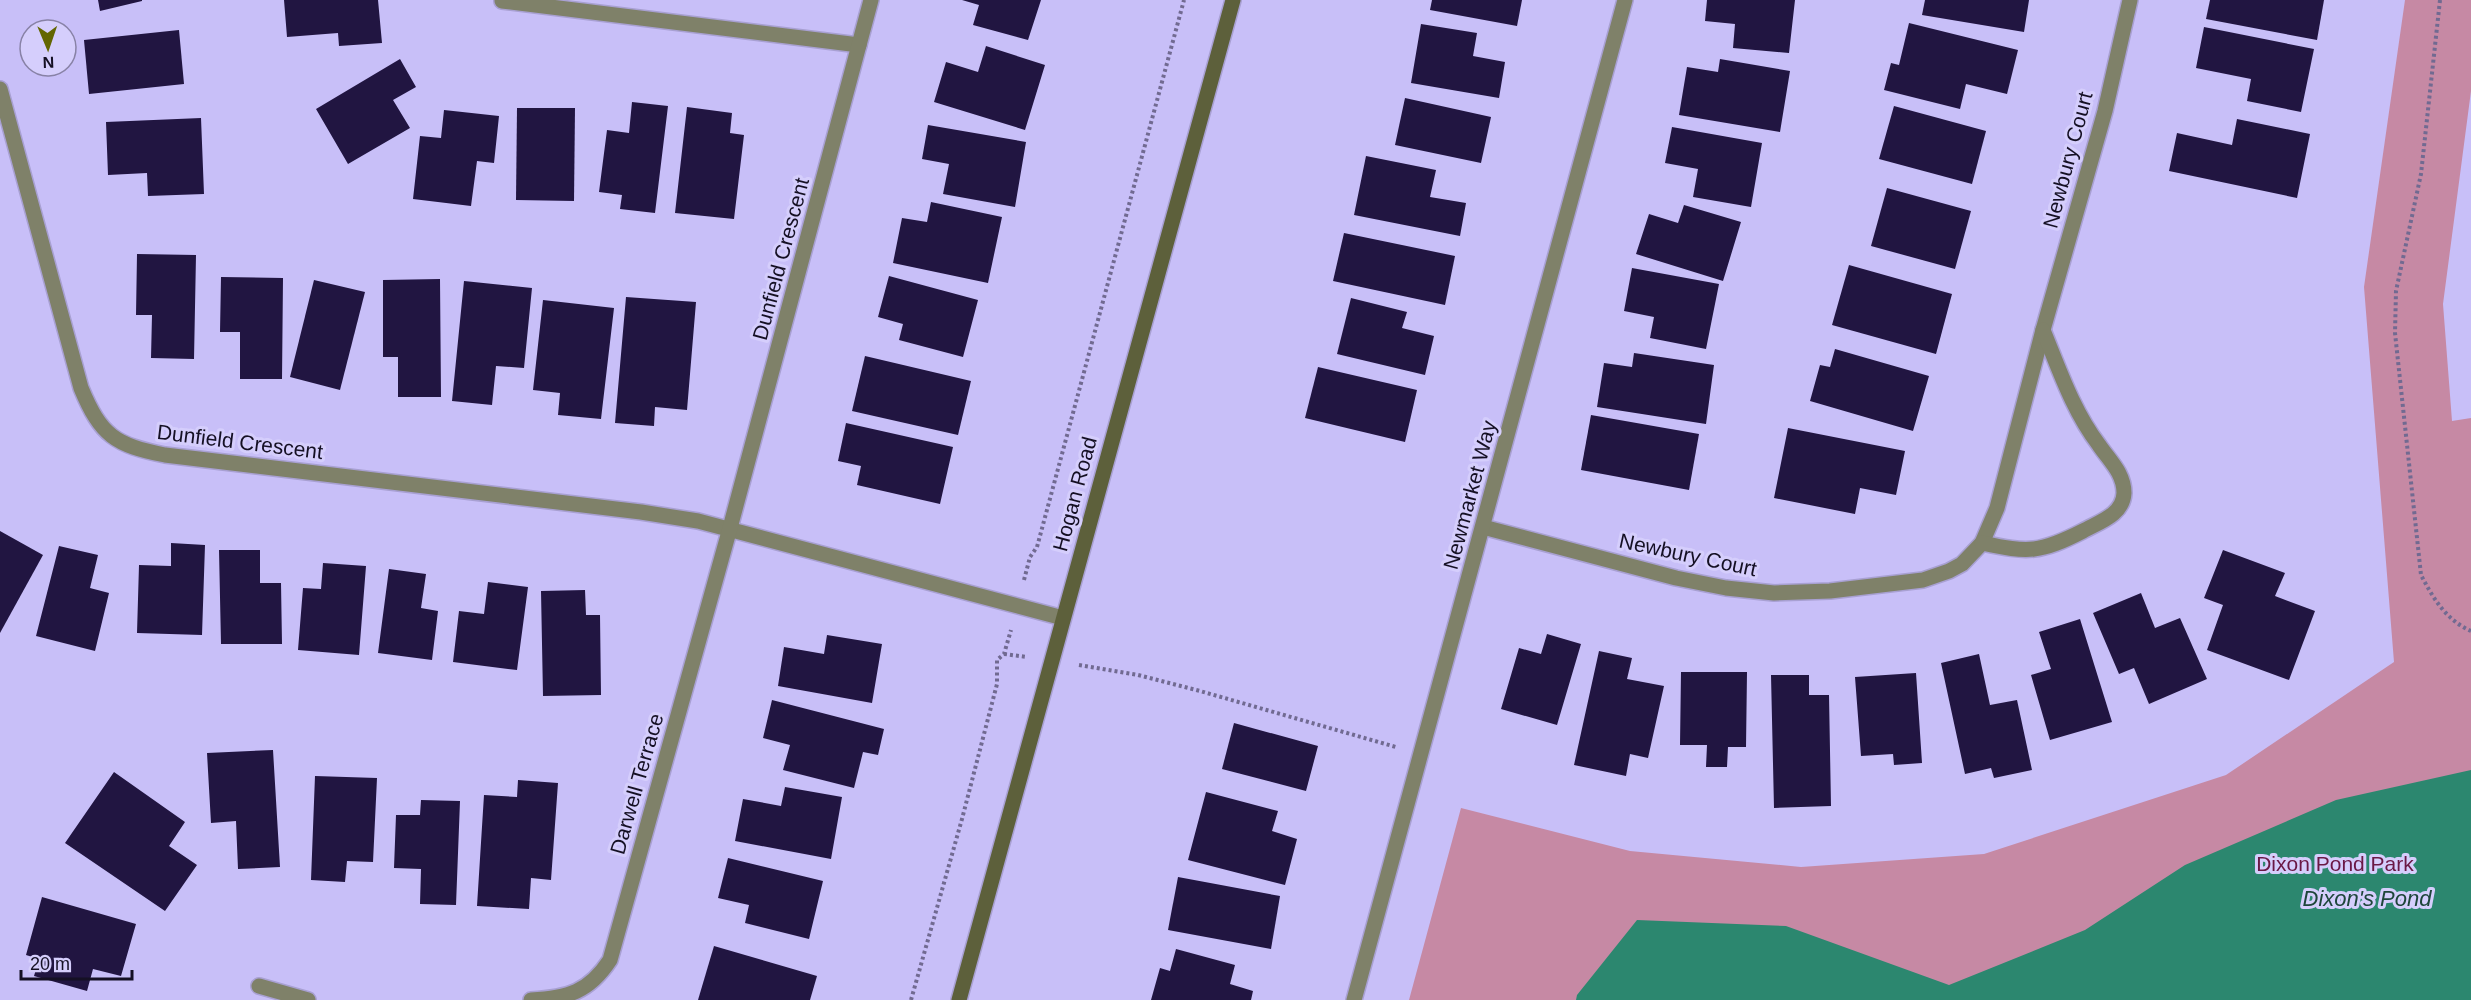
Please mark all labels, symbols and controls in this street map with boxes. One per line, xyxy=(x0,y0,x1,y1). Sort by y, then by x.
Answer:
north arrow xyxy=(18,18,78,78)
text: N xyxy=(42,54,55,71)
street label: Newbury Court xyxy=(2038,89,2097,230)
street label: Dunfield Crescent xyxy=(748,175,813,342)
street label: Newmarket Way xyxy=(1439,417,1501,572)
street label: Dunfield Crescent xyxy=(156,420,324,463)
street label: Hogan Road xyxy=(1048,434,1101,554)
street label: Newbury Court xyxy=(1617,529,1759,580)
street label: Darwell Terrace xyxy=(605,711,668,857)
park label: Dixon Pond Park xyxy=(2256,852,2414,875)
water label: Dixon's Pond xyxy=(2303,886,2432,911)
scale bar xyxy=(21,943,132,981)
text: 20 m xyxy=(30,954,70,974)

